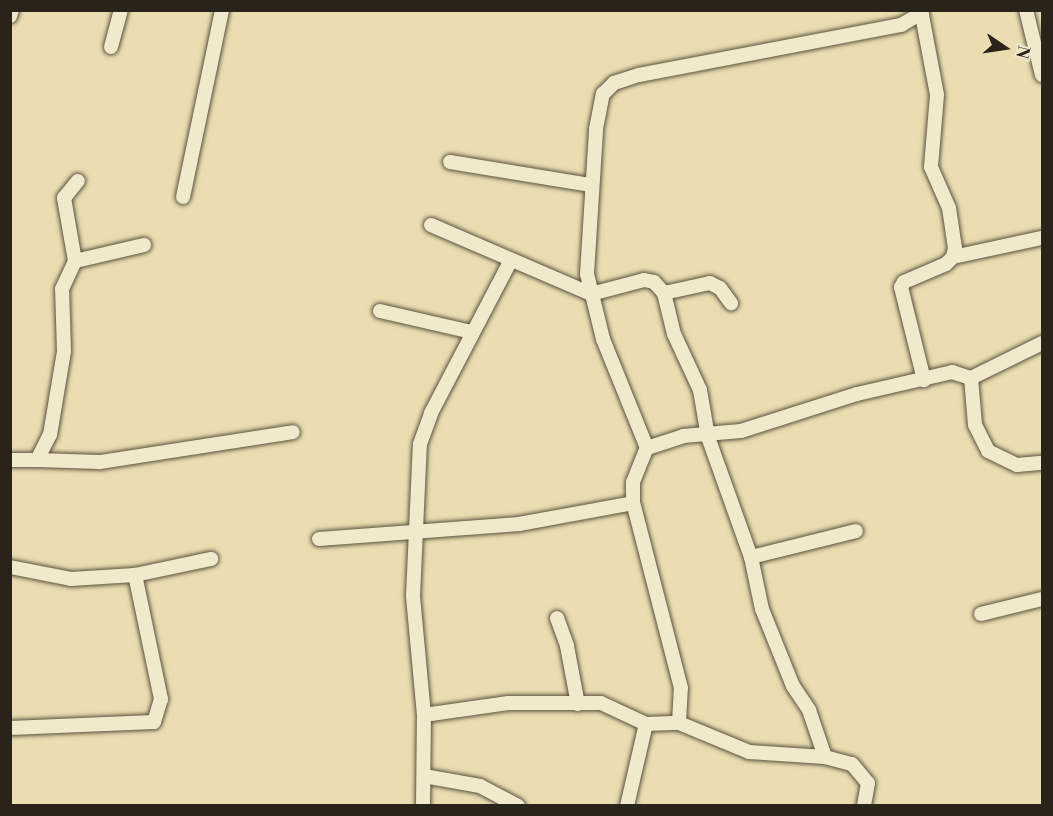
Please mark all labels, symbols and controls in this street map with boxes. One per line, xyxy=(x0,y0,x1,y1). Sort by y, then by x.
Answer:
north arrow xyxy=(975,18,1035,78)
text: N xyxy=(1011,44,1034,60)

